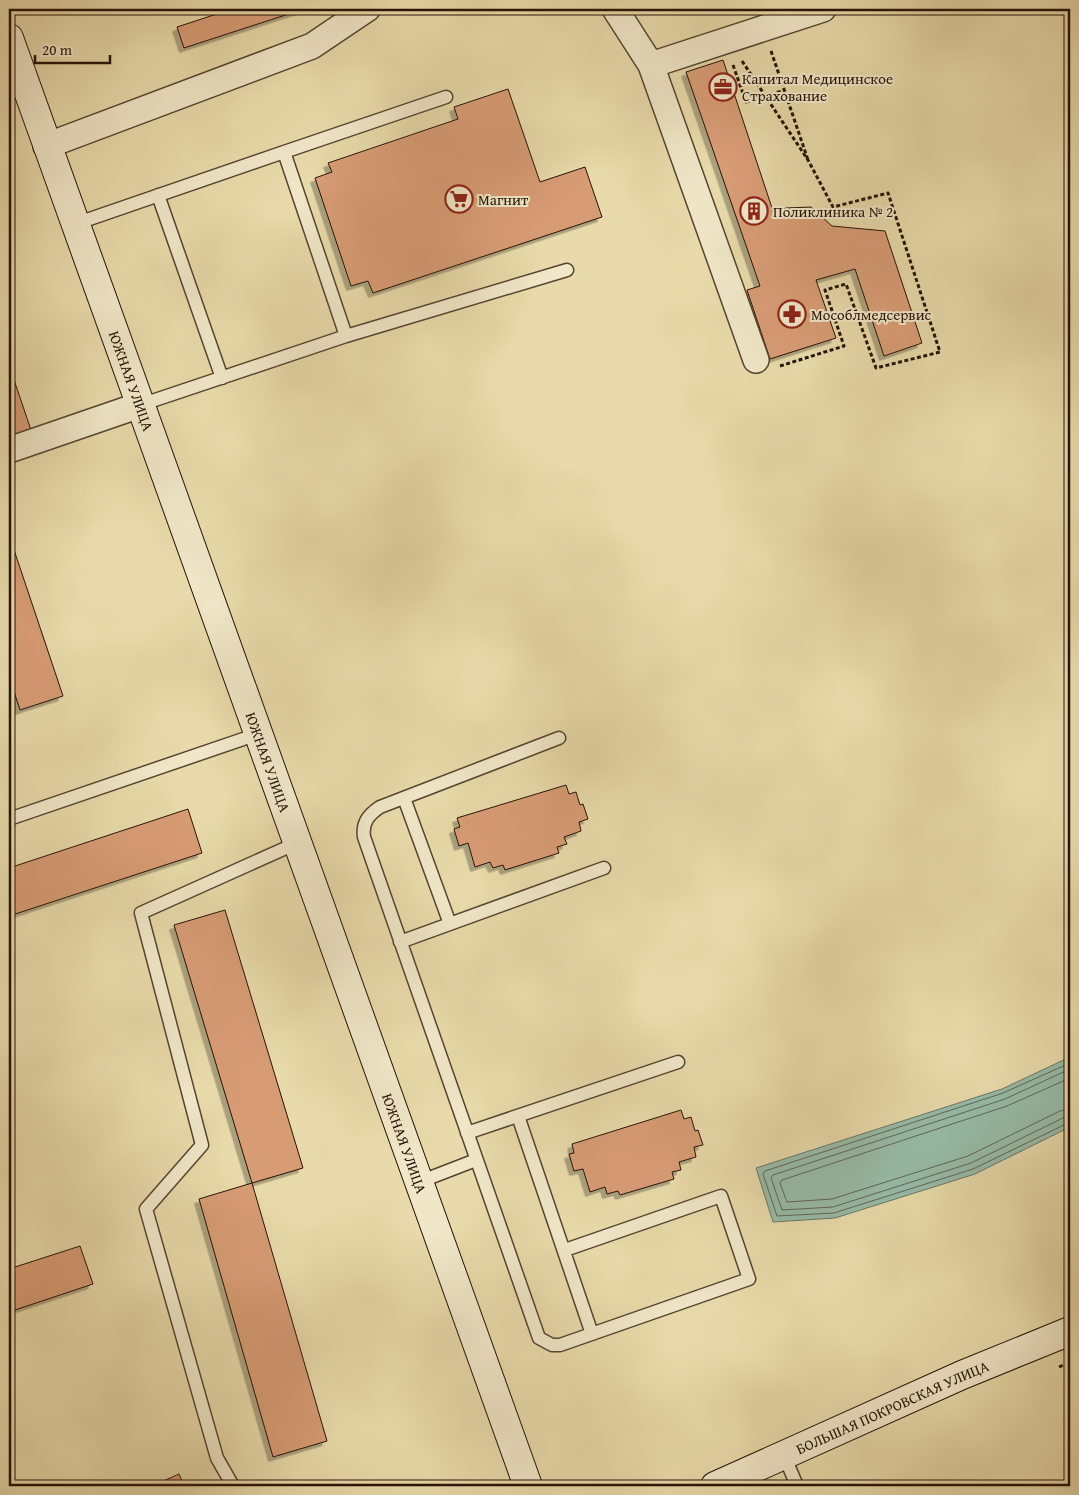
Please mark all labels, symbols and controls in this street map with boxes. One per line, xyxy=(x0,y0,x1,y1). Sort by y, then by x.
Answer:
scale bar xyxy=(35,32,110,64)
text: 20 m xyxy=(42,39,73,60)
place label: Капитал Медицинское Страхование xyxy=(742,68,893,106)
office icon: Капитал Медицинское Страхование xyxy=(708,72,738,102)
supermarket icon: Магнит xyxy=(444,184,474,214)
place label: Магнит xyxy=(478,189,529,210)
building icon: Поликлиника № 2 xyxy=(739,196,769,226)
place label: Поликлиника № 2 xyxy=(773,201,893,222)
pharmacy icon: Мособлмедсервис xyxy=(777,299,807,329)
place label: Мособлмедсервис xyxy=(811,304,932,325)
street label: ЮЖНАЯ УЛИЦА xyxy=(104,328,159,434)
street label: ЮЖНАЯ УЛИЦА xyxy=(241,709,296,815)
street label: ЮЖНАЯ УЛИЦА xyxy=(378,1090,433,1196)
street label: БОЛЬШАЯ ПОКРОВСКАЯ УЛИЦА xyxy=(792,1355,992,1459)

